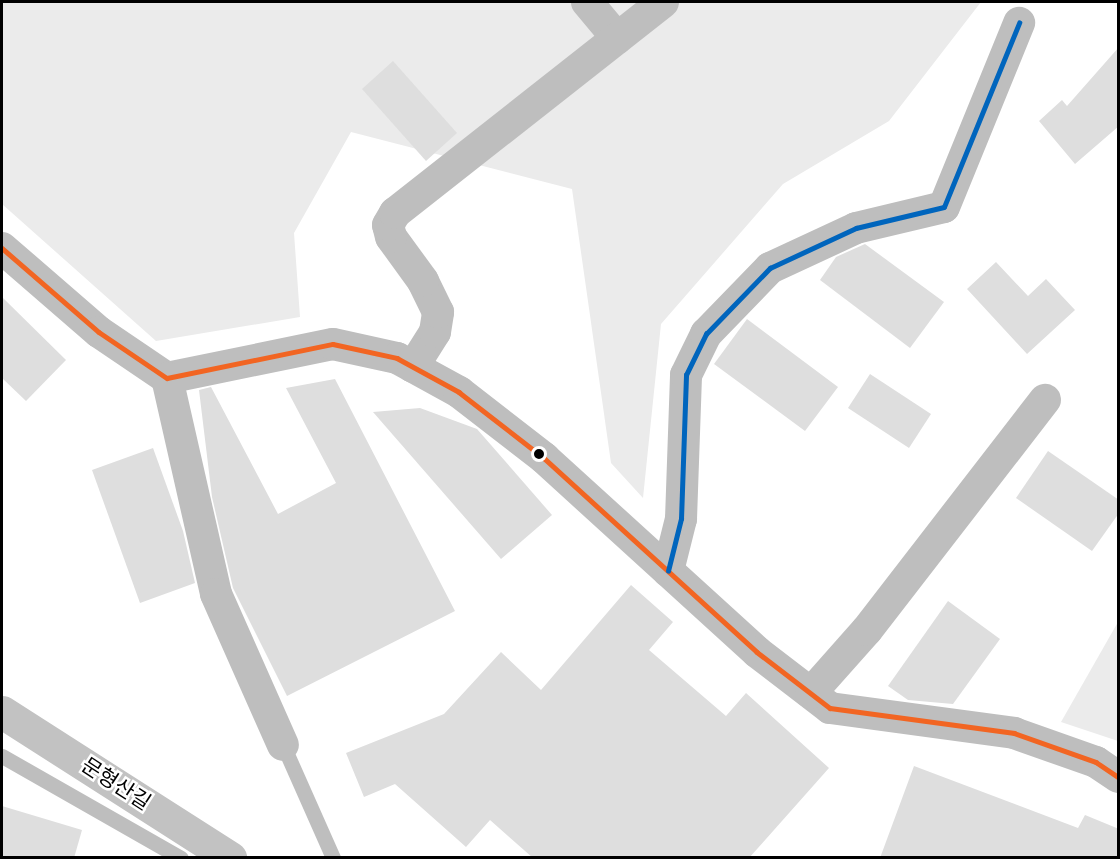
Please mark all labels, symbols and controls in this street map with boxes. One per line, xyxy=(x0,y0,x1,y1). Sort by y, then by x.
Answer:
unlabelled marker xyxy=(533,448,545,460)
street label: 문형산길 xyxy=(77,752,155,816)

